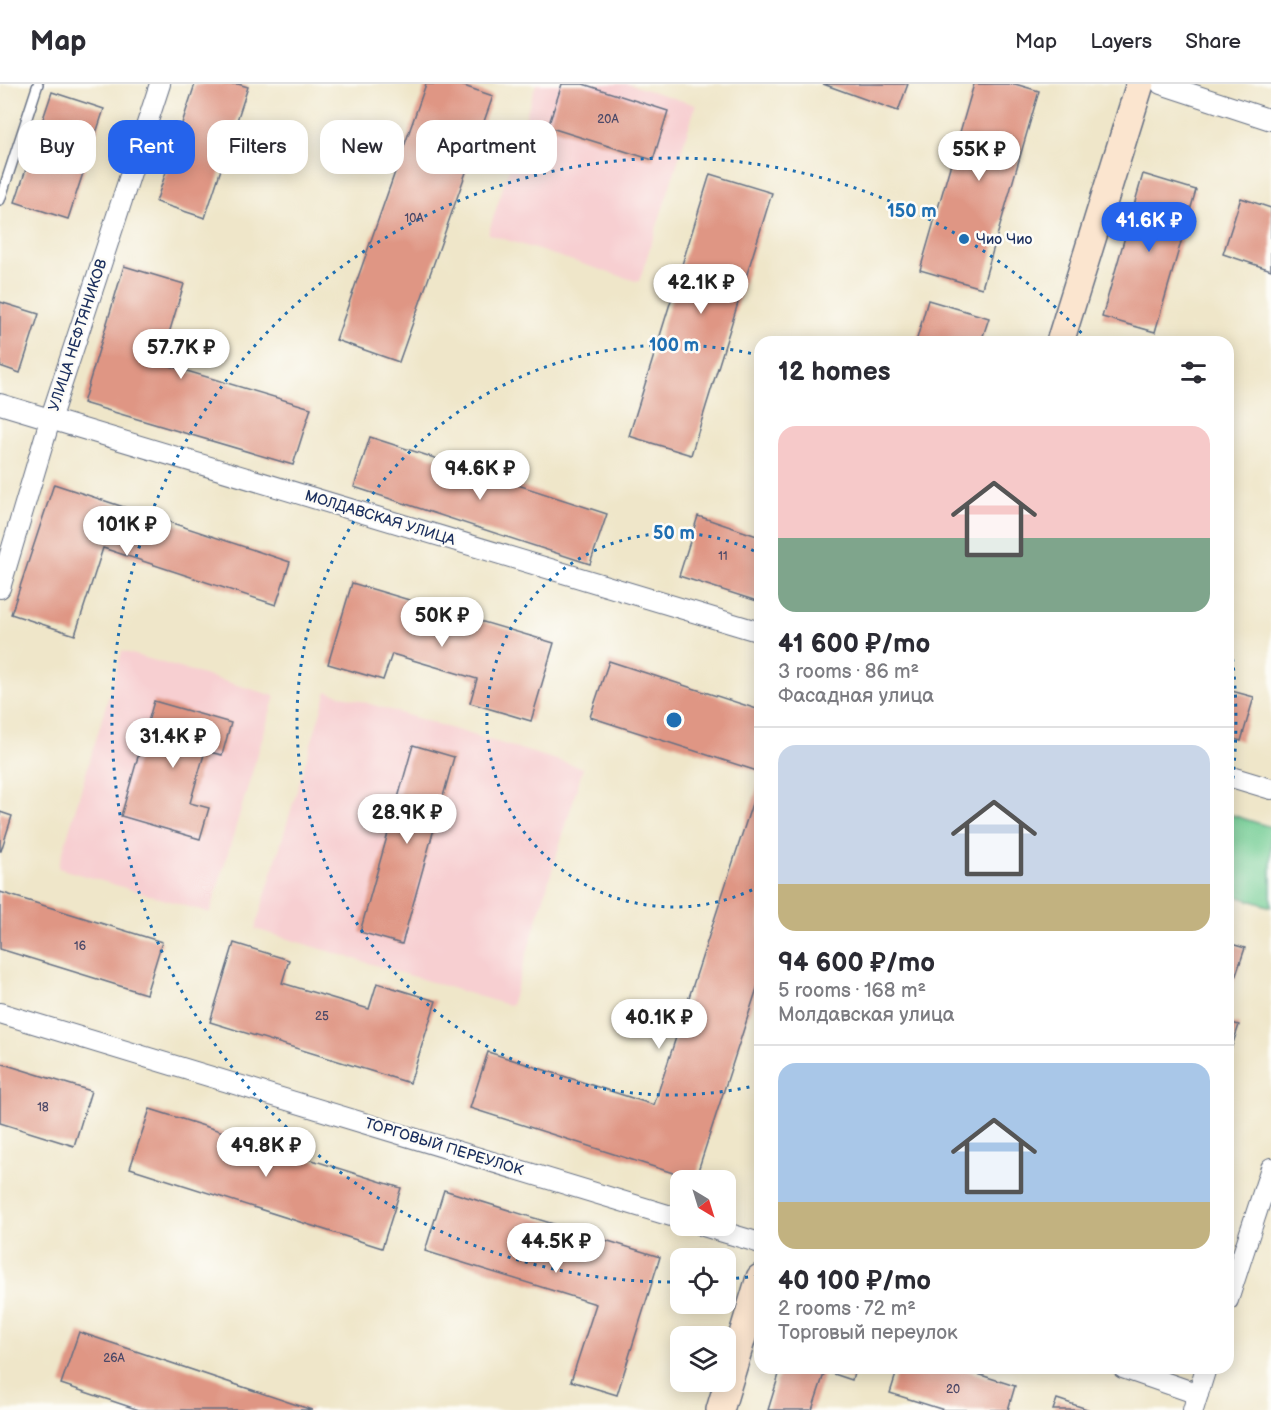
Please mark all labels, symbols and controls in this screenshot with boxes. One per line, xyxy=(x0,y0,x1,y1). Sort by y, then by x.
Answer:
text: Map xyxy=(30,25,86,58)
text: Map xyxy=(1015,29,1057,54)
text: Layers xyxy=(1090,29,1152,54)
text: Share xyxy=(1185,29,1241,54)
house number: 20А xyxy=(597,112,619,127)
chip: Buy xyxy=(18,120,96,174)
chip: Rent xyxy=(108,120,195,174)
chip: Filters xyxy=(207,120,308,174)
chip: New xyxy=(320,120,404,174)
chip: Apartment xyxy=(416,120,557,174)
pin: 55K ₽ xyxy=(937,131,1021,182)
text: 55K ₽ xyxy=(952,138,1006,162)
text: 150 m xyxy=(887,201,937,222)
pin: 41.6K ₽ xyxy=(1094,202,1204,253)
text: 41.6K ₽ xyxy=(1116,209,1182,233)
house number: 10А xyxy=(405,211,424,226)
place label: Чио Чио xyxy=(976,230,1033,249)
marker: Чио Чио xyxy=(957,232,971,246)
street label: УЛИЦА НЕФТЯНИКОВ xyxy=(44,256,112,413)
pin: 42.1K ₽ xyxy=(646,264,756,315)
text: 42.1K ₽ xyxy=(667,271,735,295)
pin: 57.7K ₽ xyxy=(126,329,236,380)
text: 100 m xyxy=(649,335,699,356)
text: 57.7K ₽ xyxy=(147,336,215,360)
icon: filters xyxy=(1177,356,1210,389)
text: 12 homes xyxy=(778,357,890,388)
pin: 94.6K ₽ xyxy=(425,450,535,501)
text: 94.6K ₽ xyxy=(445,457,515,481)
icon: home xyxy=(940,465,1048,573)
street label: МОЛДАВСКАЯ УЛИЦА xyxy=(303,486,458,550)
pin: 101K ₽ xyxy=(78,506,176,557)
text: 101K ₽ xyxy=(97,513,157,537)
text: 50 m xyxy=(653,523,695,544)
house number: 11 xyxy=(718,549,728,564)
pin: 50K ₽ xyxy=(400,597,484,648)
text: 50K ₽ xyxy=(415,604,469,628)
text: 41 600 ₽/mo xyxy=(778,629,930,660)
text: 3 rooms · 86 m² xyxy=(778,660,919,684)
text: Фасадная улица xyxy=(778,684,934,708)
centre of rings xyxy=(664,710,684,730)
pin: 31.4K ₽ xyxy=(118,718,228,769)
text: 31.4K ₽ xyxy=(140,725,206,749)
icon: home xyxy=(940,784,1048,892)
pin: 28.9K ₽ xyxy=(352,794,462,845)
text: 28.9K ₽ xyxy=(372,801,442,825)
house number: 16 xyxy=(74,939,86,954)
text: 94 600 ₽/mo xyxy=(778,948,935,979)
text: 5 rooms · 168 m² xyxy=(778,979,926,1003)
pin: 40.1K ₽ xyxy=(604,999,714,1050)
text: Молдавская улица xyxy=(778,1003,955,1027)
text: 40.1K ₽ xyxy=(625,1006,693,1030)
house number: 25 xyxy=(315,1009,329,1024)
house number: 18 xyxy=(37,1100,49,1115)
icon: home xyxy=(940,1102,1048,1210)
street label: ТОРГОВЫЙ ПЕРЕУЛОК xyxy=(362,1114,526,1180)
pin: 49.8K ₽ xyxy=(211,1127,321,1178)
text: 49.8K ₽ xyxy=(231,1134,301,1158)
north arrow xyxy=(670,1170,736,1236)
map controls xyxy=(670,1170,736,1392)
pin: 44.5K ₽ xyxy=(501,1223,611,1274)
text: 44.5K ₽ xyxy=(521,1230,591,1254)
button: locate xyxy=(670,1248,736,1314)
text: 40 100 ₽/mo xyxy=(778,1266,931,1297)
text: 2 rooms · 72 m² xyxy=(778,1297,916,1321)
text: Торговый переулок xyxy=(778,1321,958,1345)
button: layers xyxy=(670,1326,736,1392)
house number: 26А xyxy=(103,1351,126,1366)
house number: 20 xyxy=(946,1382,960,1397)

